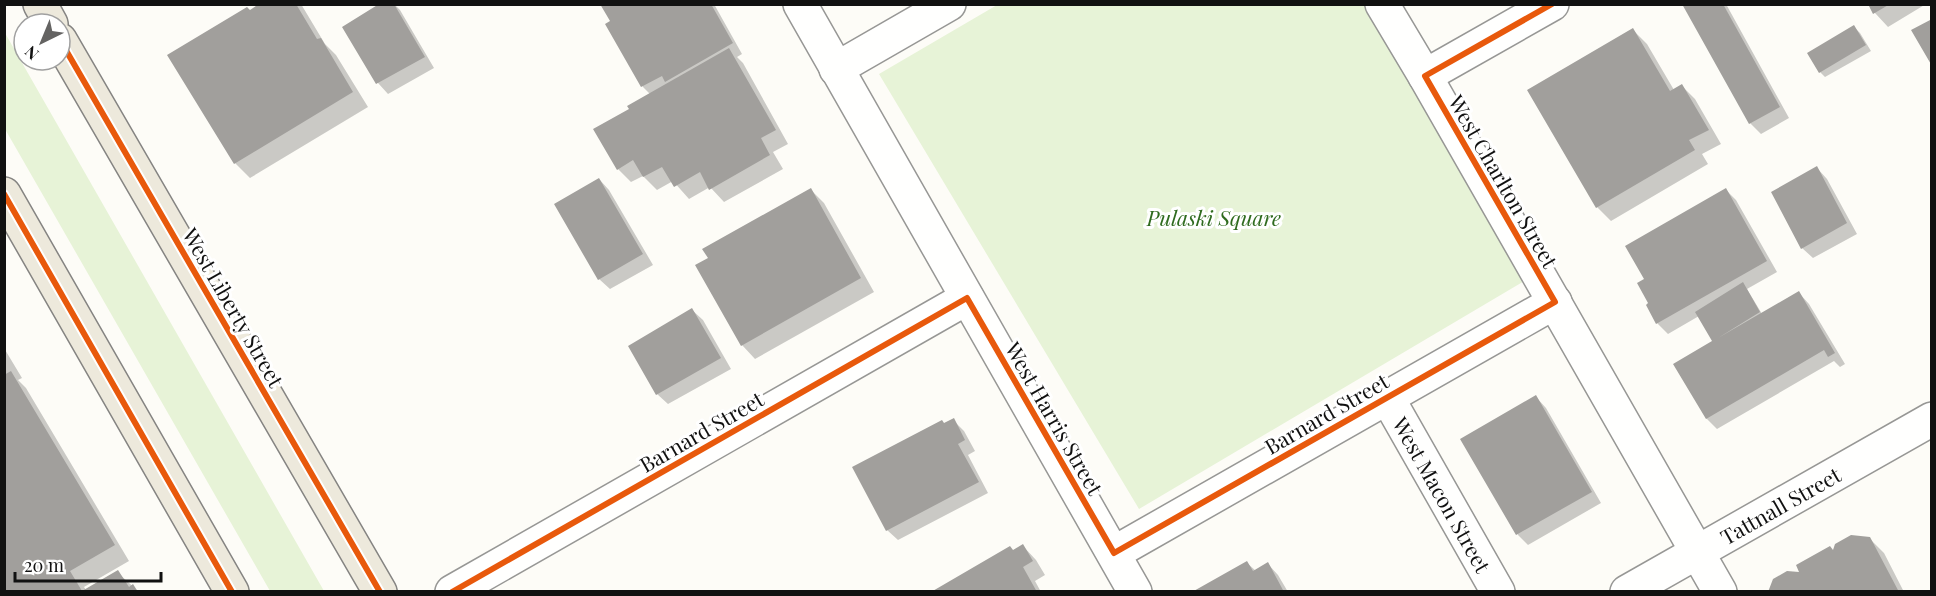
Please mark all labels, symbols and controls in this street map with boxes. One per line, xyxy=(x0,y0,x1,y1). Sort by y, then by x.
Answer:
north arrow xyxy=(12,12,72,72)
text: N xyxy=(20,41,43,65)
street label: West Charlton Street xyxy=(1443,89,1565,273)
park label: Pulaski Square xyxy=(1146,203,1281,231)
street label: West Liberty Street xyxy=(177,222,291,392)
street label: West Harris Street xyxy=(999,336,1110,500)
street label: Barnard Street xyxy=(1259,366,1394,460)
street label: Barnard Street xyxy=(634,384,769,478)
street label: West Macon Street xyxy=(1387,411,1498,578)
street label: Tattnall Street xyxy=(1715,460,1846,550)
scale bar xyxy=(15,545,160,583)
text: 20 m xyxy=(24,553,64,577)

